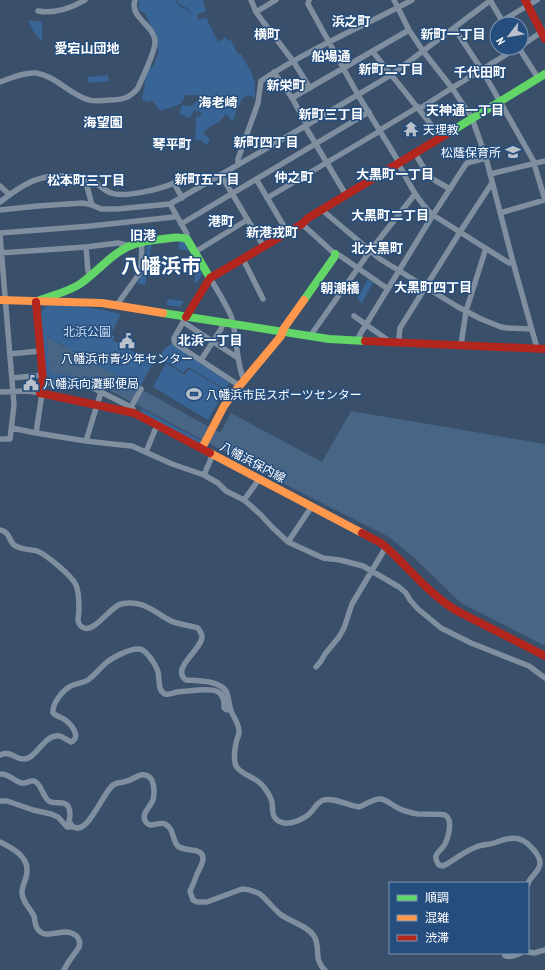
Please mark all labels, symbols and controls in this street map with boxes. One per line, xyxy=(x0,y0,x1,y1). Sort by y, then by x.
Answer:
district label: 浜之町 xyxy=(331,13,371,30)
north arrow xyxy=(489,16,529,56)
district label: 横町 xyxy=(254,26,280,43)
district label: 新町一丁目 xyxy=(420,26,486,43)
text: N xyxy=(493,35,508,47)
district label: 愛宕山団地 xyxy=(54,40,120,57)
district label: 船場通 xyxy=(311,48,351,65)
district label: 新町二丁目 xyxy=(358,61,424,78)
district label: 千代田町 xyxy=(454,64,506,81)
district label: 新栄町 xyxy=(266,77,306,94)
district label: 海老崎 xyxy=(198,94,238,111)
district label: 天神通一丁目 xyxy=(426,102,504,119)
district label: 新町三丁目 xyxy=(298,106,364,123)
district label: 海望園 xyxy=(83,114,123,131)
temple icon: 天理教 xyxy=(402,120,420,138)
place label: 天理教 xyxy=(423,122,459,137)
district label: 新町四丁目 xyxy=(233,134,299,151)
district label: 琴平町 xyxy=(152,136,192,153)
school or university icon: 松蔭保育所 xyxy=(504,143,522,161)
place label: 松蔭保育所 xyxy=(441,145,501,160)
district label: 大黒町一丁目 xyxy=(356,166,434,183)
district label: 仲之町 xyxy=(274,169,314,186)
district label: 新町五丁目 xyxy=(174,171,240,188)
district label: 松本町三丁目 xyxy=(47,172,125,189)
district label: 大黒町二丁目 xyxy=(351,207,429,224)
district label: 港町 xyxy=(208,213,234,230)
district label: 新港戎町 xyxy=(246,224,298,241)
district label: 旧港 xyxy=(130,227,156,244)
district label: 北大黒町 xyxy=(351,240,403,257)
district label: 八幡浜市 xyxy=(121,253,201,279)
district label: 大黒町四丁目 xyxy=(394,279,472,296)
district label: 朝潮橋 xyxy=(320,280,360,297)
park label: 北浜公園 xyxy=(63,324,111,339)
public building icon: 八幡浜市青少年センター xyxy=(118,332,136,350)
district label: 北浜一丁目 xyxy=(177,332,243,349)
place label: 八幡浜市青少年センター xyxy=(61,351,193,366)
public building icon: 八幡浜向灘郵便局 xyxy=(22,374,40,392)
place label: 八幡浜向灘郵便局 xyxy=(43,376,139,391)
sports icon: 八幡浜市民スポーツセンター xyxy=(185,385,203,403)
place label: 八幡浜市民スポーツセンター xyxy=(206,387,362,402)
street label: 八幡浜保内線 xyxy=(218,438,288,486)
legend xyxy=(389,882,529,954)
text: 順調 xyxy=(425,890,449,905)
text: 混雑 xyxy=(425,910,449,925)
text: 渋滞 xyxy=(425,930,449,945)

